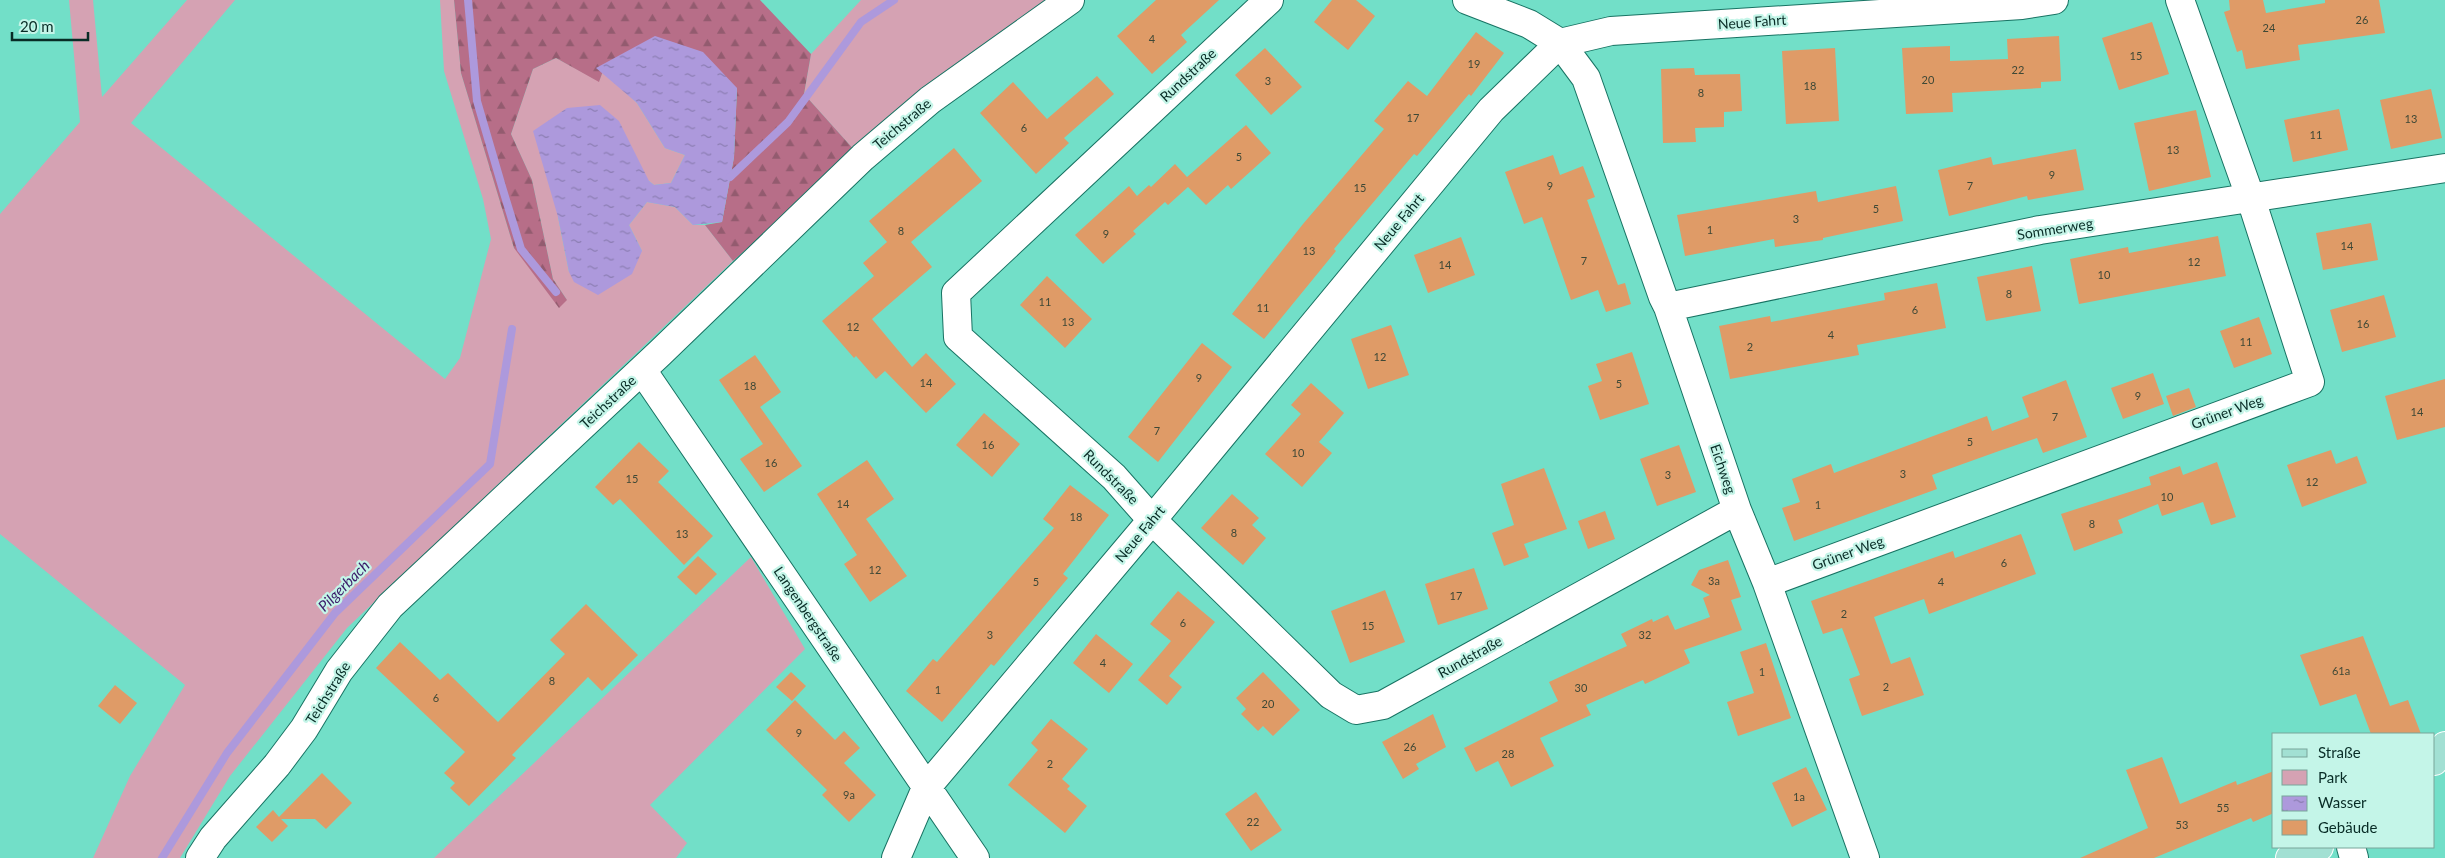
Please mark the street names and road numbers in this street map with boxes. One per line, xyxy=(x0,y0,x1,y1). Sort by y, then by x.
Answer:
street label: Neue Fahrt xyxy=(1717,11,1787,32)
street label: Rundstraße xyxy=(1156,44,1219,105)
street label: Teichstraße xyxy=(869,94,934,153)
street label: Neue Fahrt xyxy=(1370,190,1427,253)
street label: Sommerweg xyxy=(2016,214,2094,243)
street label: Teichstraße xyxy=(576,371,639,432)
street label: Grüner Weg xyxy=(2189,391,2265,432)
street label: Eichweg xyxy=(1707,442,1740,496)
street label: Rundstraße xyxy=(1080,446,1142,508)
street label: Neue Fahrt xyxy=(1111,502,1168,565)
street label: Grüner Weg xyxy=(1810,532,1886,573)
street label: Langenbergstraße xyxy=(771,563,846,664)
street label: Rundstraße xyxy=(1435,632,1505,681)
street label: Teichstraße xyxy=(302,658,353,727)

